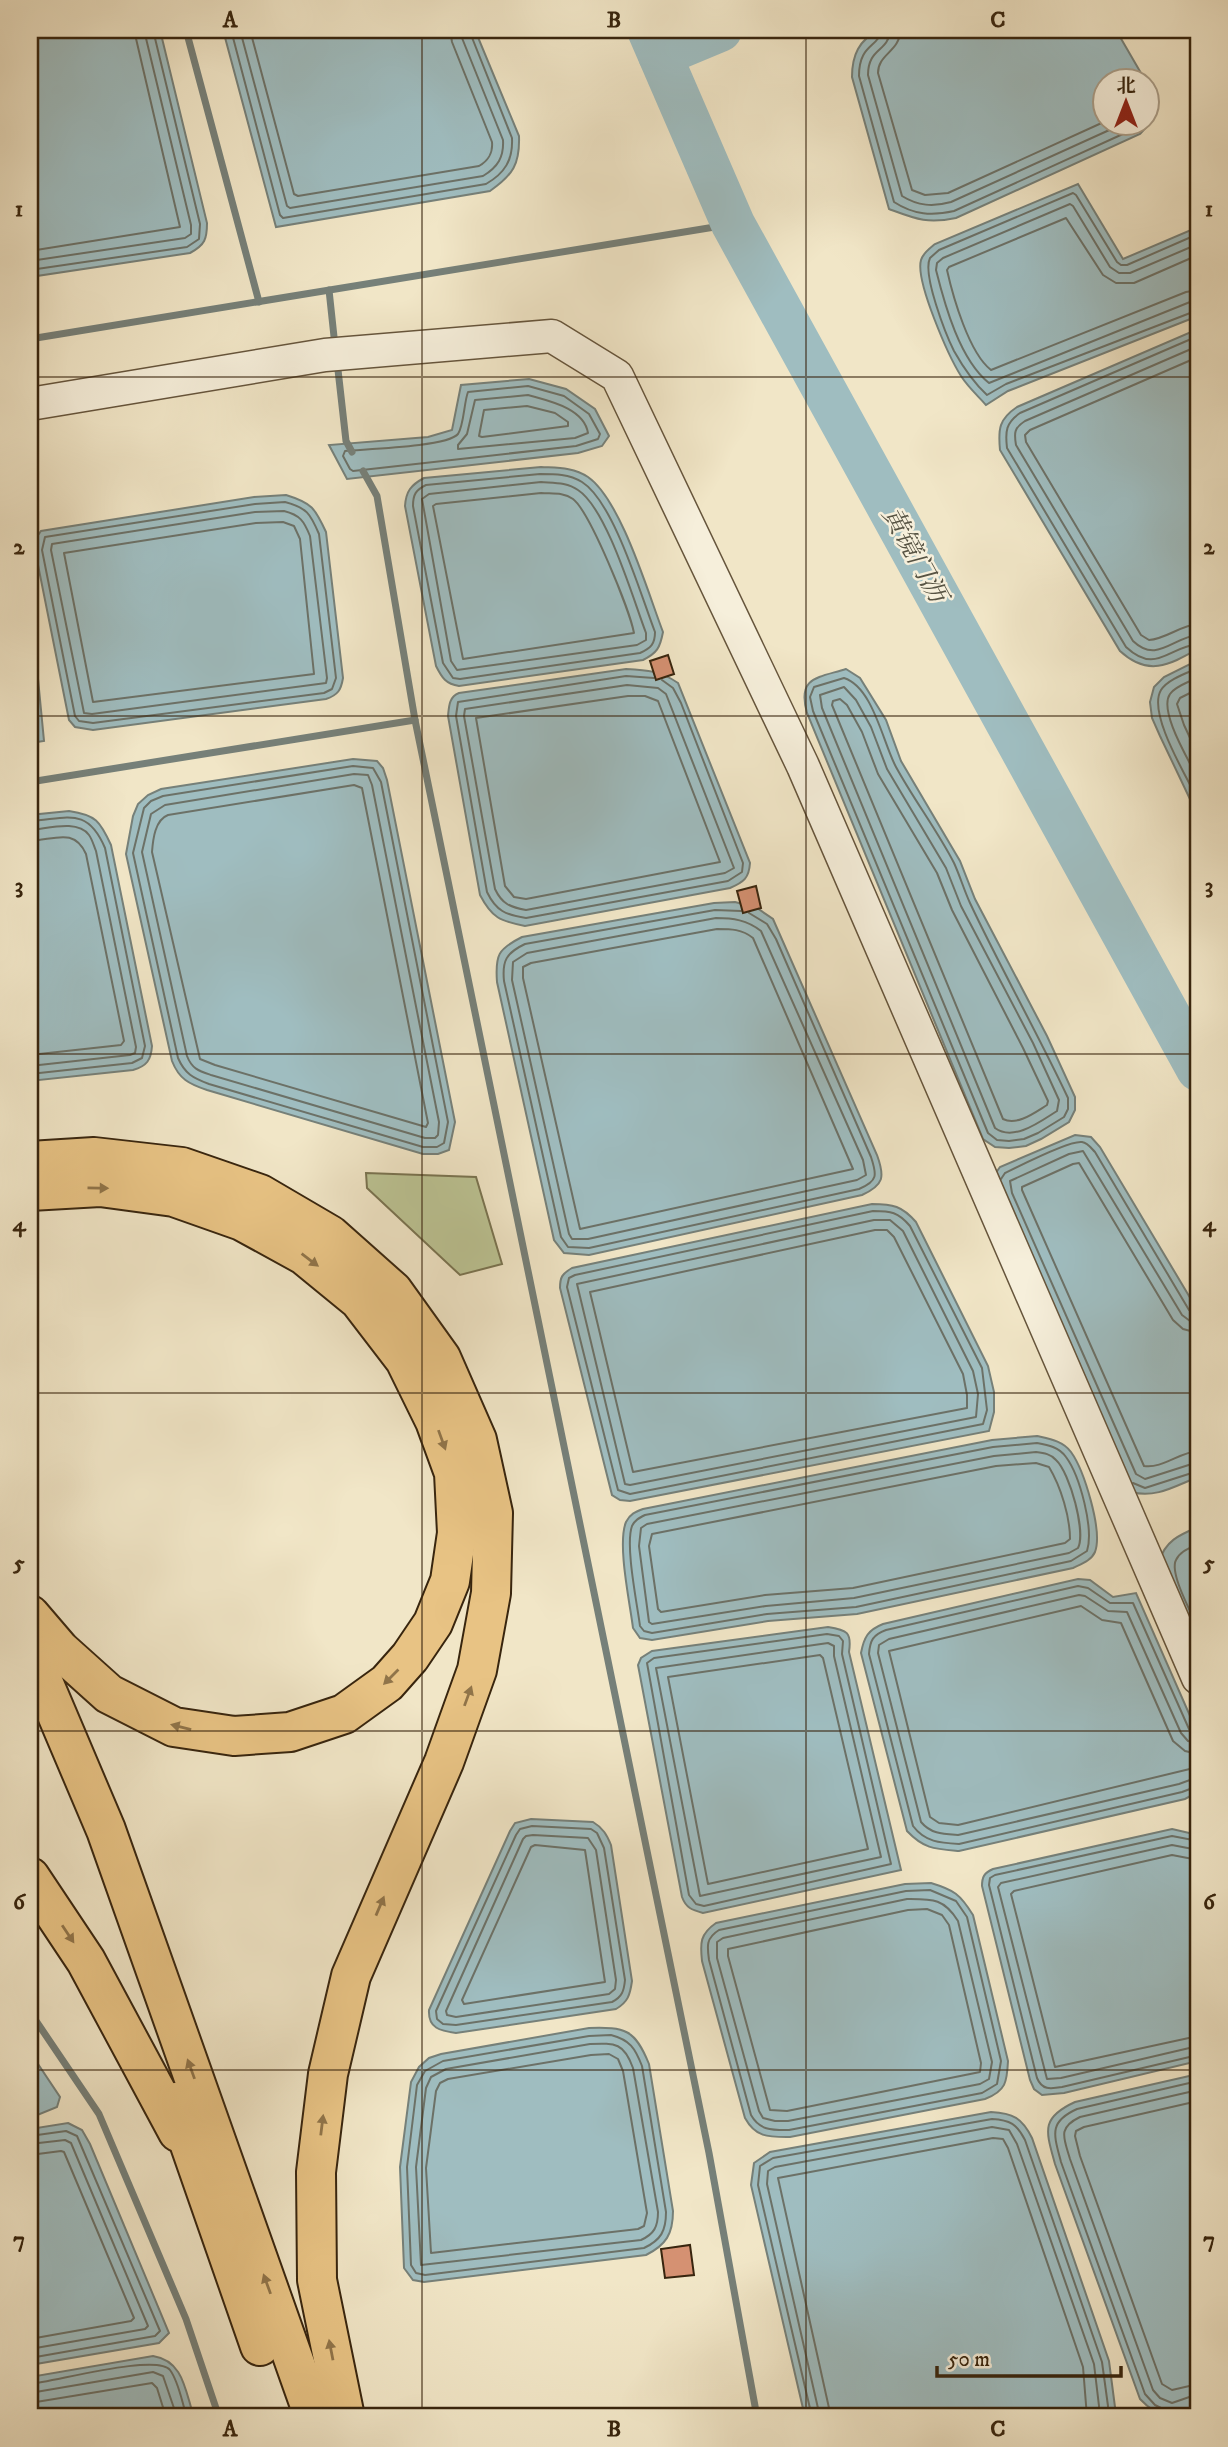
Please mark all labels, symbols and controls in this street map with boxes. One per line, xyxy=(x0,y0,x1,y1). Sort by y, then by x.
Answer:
text: A xyxy=(222,6,239,35)
text: B xyxy=(607,6,621,35)
text: C xyxy=(990,6,1006,35)
north arrow xyxy=(1092,66,1162,136)
text: 北 xyxy=(1116,75,1136,98)
text: 1 xyxy=(15,195,23,224)
text: 1 xyxy=(1205,195,1213,224)
water label: 黄镜门沥 xyxy=(874,501,956,613)
text: 2 xyxy=(13,533,25,562)
text: 2 xyxy=(1203,533,1215,562)
text: 3 xyxy=(15,872,23,901)
text: 3 xyxy=(1205,872,1213,901)
one-way arrow xyxy=(87,1183,109,1194)
text: 4 xyxy=(12,1210,27,1239)
text: 4 xyxy=(1202,1210,1217,1239)
one-way arrow xyxy=(300,1253,318,1268)
one-way arrow xyxy=(437,1430,448,1451)
text: 5 xyxy=(12,1549,25,1578)
text: 5 xyxy=(1202,1549,1215,1578)
one-way arrow xyxy=(383,1669,399,1685)
one-way arrow xyxy=(463,1686,474,1707)
one-way arrow xyxy=(169,1721,191,1732)
text: 6 xyxy=(13,1888,27,1917)
text: 6 xyxy=(1203,1888,1217,1917)
one-way arrow xyxy=(375,1895,386,1916)
one-way arrow xyxy=(61,1924,74,1944)
one-way arrow xyxy=(185,2059,196,2080)
one-way arrow xyxy=(316,2114,327,2136)
text: 7 xyxy=(13,2226,25,2255)
text: 7 xyxy=(1203,2226,1215,2255)
one-way arrow xyxy=(261,2273,272,2294)
scale bar xyxy=(937,2335,1121,2379)
one-way arrow xyxy=(326,2339,337,2361)
text: 50 m xyxy=(948,2347,990,2373)
text: A xyxy=(222,2415,239,2444)
text: B xyxy=(607,2415,621,2444)
text: C xyxy=(990,2415,1006,2444)

